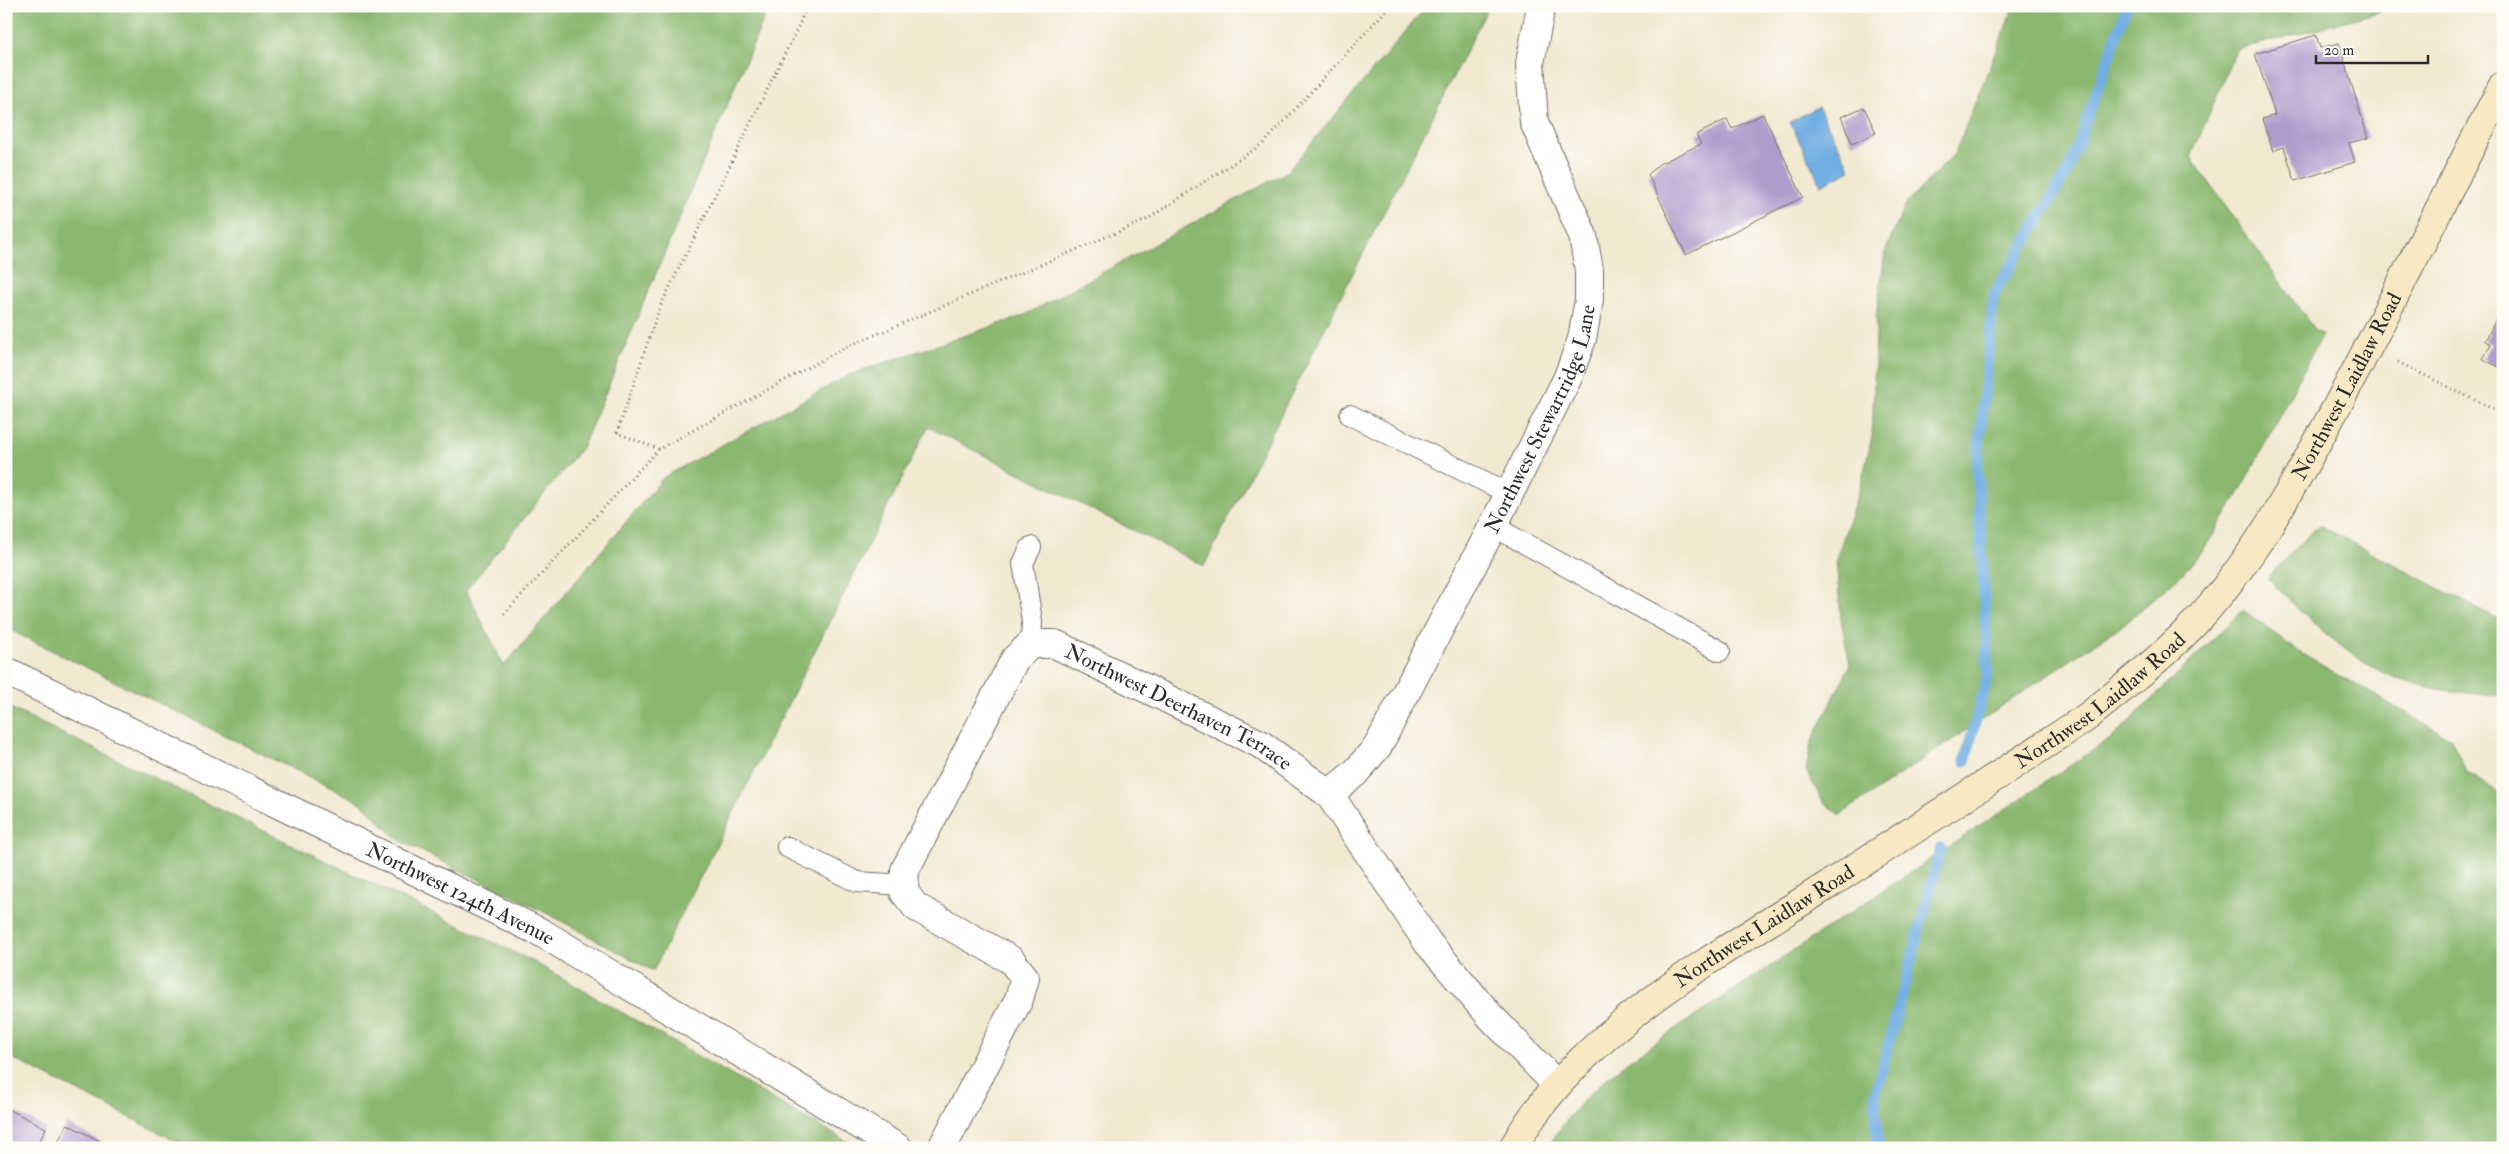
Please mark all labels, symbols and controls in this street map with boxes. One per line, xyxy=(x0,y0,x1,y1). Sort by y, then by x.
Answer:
scale bar xyxy=(2316,32,2429,64)
text: 20 m xyxy=(2324,41,2354,60)
street label: Northwest Laidlaw Road xyxy=(2285,287,2408,485)
street label: Northwest Stewartridge Lane xyxy=(1478,302,1601,538)
street label: Northwest Laidlaw Road xyxy=(2009,626,2192,774)
street label: Northwest Deerhaven Terrace xyxy=(1061,637,1298,777)
street label: Northwest 124th Avenue xyxy=(362,836,560,951)
street label: Northwest Laidlaw Road xyxy=(1669,858,1860,994)

